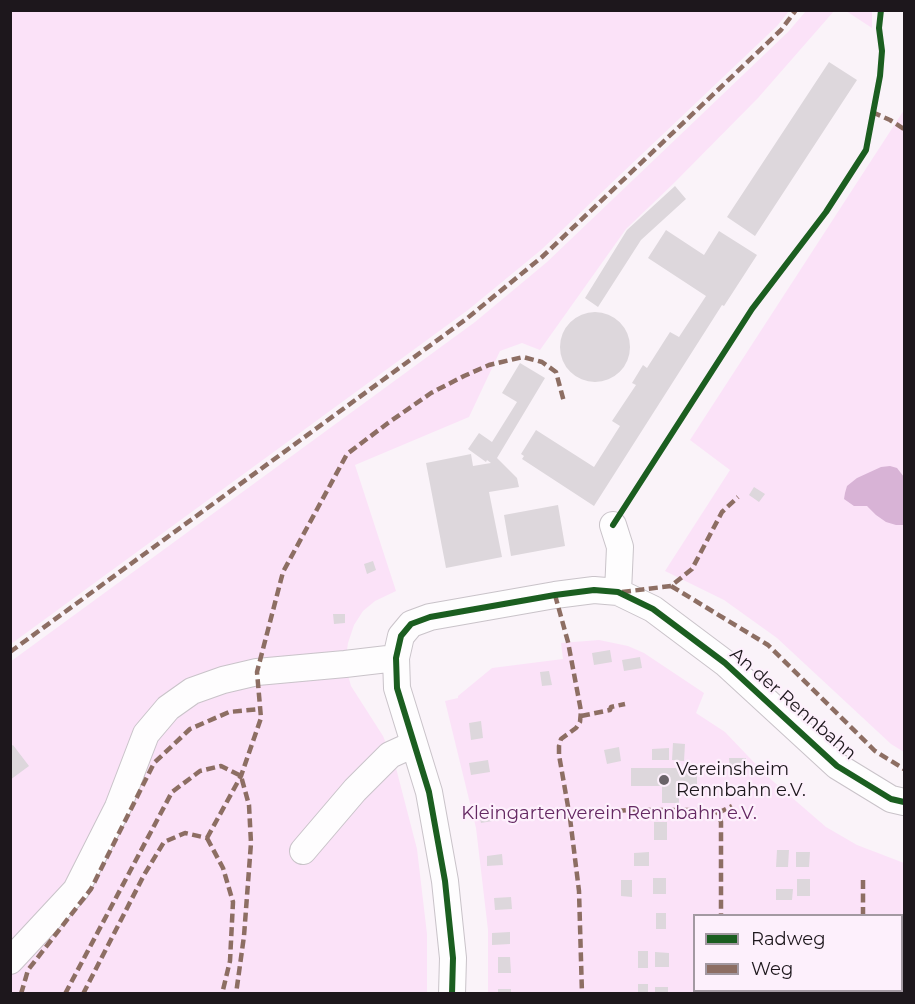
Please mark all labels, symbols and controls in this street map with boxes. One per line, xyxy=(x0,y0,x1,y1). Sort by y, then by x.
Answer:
street label: An der Rennbahn xyxy=(725,643,861,765)
place label: Vereinsheim Rennbahn e.V. xyxy=(676,759,806,802)
marker: Vereinsheim Rennbahn e.V. xyxy=(657,773,671,787)
park label: Kleingartenverein Rennbahn e.V. xyxy=(461,803,757,825)
legend xyxy=(693,914,903,992)
text: Radweg xyxy=(751,928,826,950)
text: Weg xyxy=(751,958,793,980)

